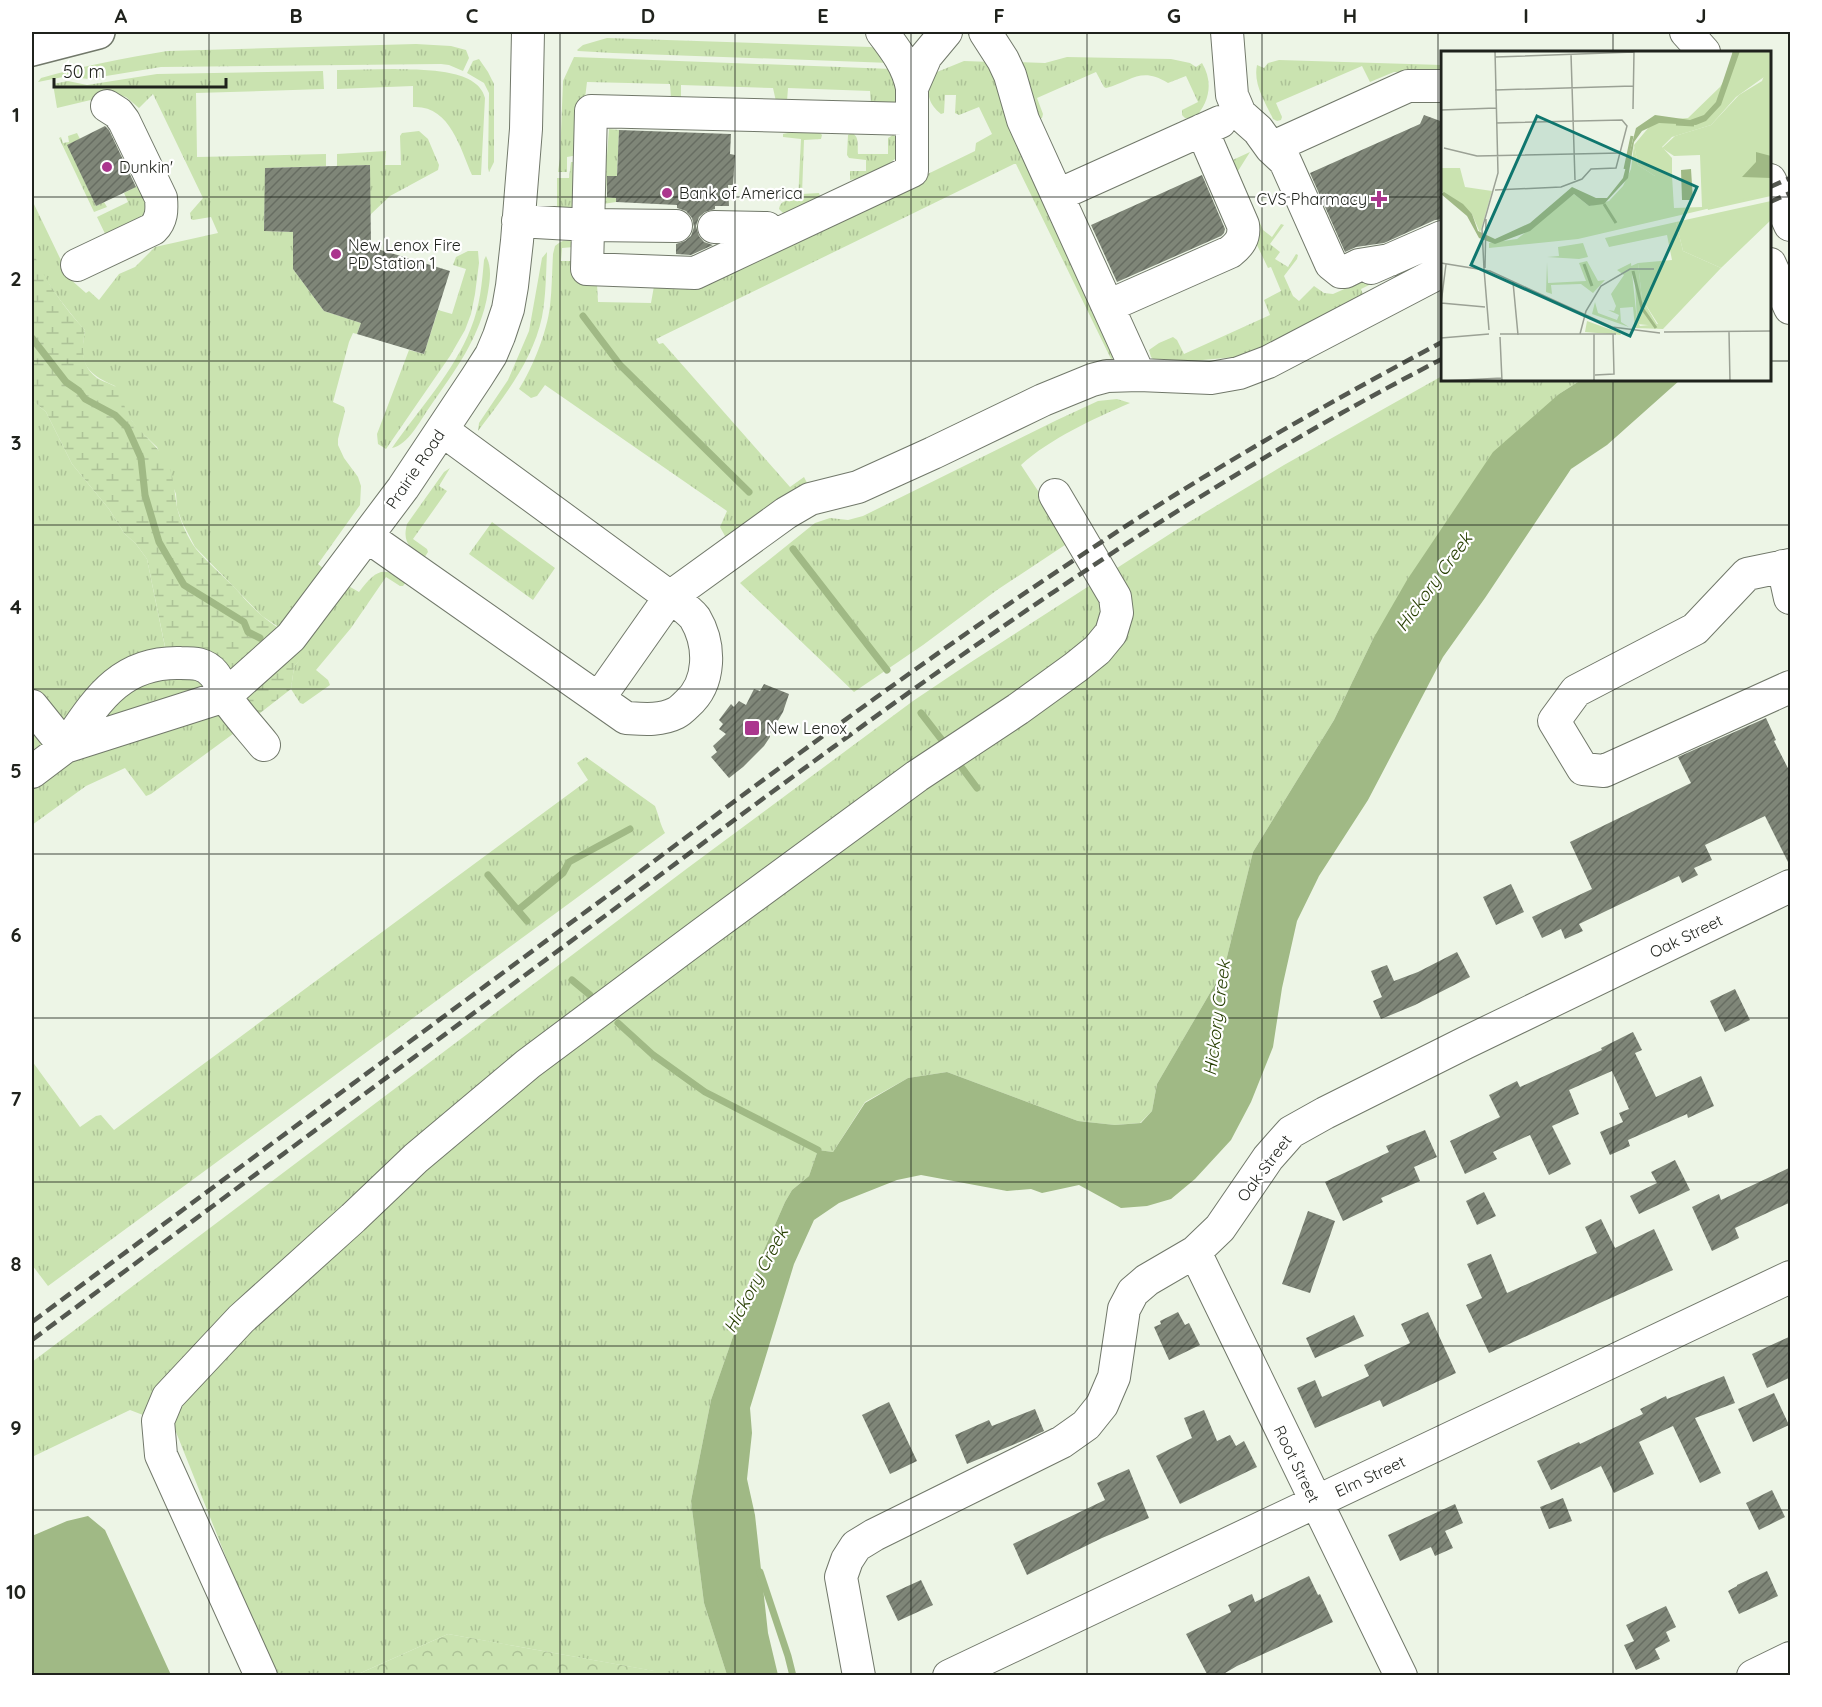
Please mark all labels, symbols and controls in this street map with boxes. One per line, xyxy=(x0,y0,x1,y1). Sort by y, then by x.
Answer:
text: A xyxy=(115,3,128,28)
text: B xyxy=(289,3,303,28)
text: C xyxy=(466,3,479,28)
text: D xyxy=(641,3,655,28)
text: E xyxy=(817,3,829,28)
text: F xyxy=(993,3,1005,28)
text: G xyxy=(1167,3,1181,28)
text: H xyxy=(1343,3,1357,28)
text: I xyxy=(1523,3,1529,28)
text: J xyxy=(1695,3,1707,28)
scale bar xyxy=(54,51,226,89)
inset map xyxy=(1441,51,1771,381)
text: 50 m xyxy=(63,60,105,83)
text: 1 xyxy=(12,102,20,127)
place label: Dunkin' xyxy=(119,157,173,177)
marker: Dunkin' xyxy=(100,160,114,174)
place label: Bank of America xyxy=(679,183,803,203)
marker: Bank of America xyxy=(660,186,674,200)
place label: CVS Pharmacy xyxy=(1257,189,1367,209)
marker: CVS Pharmacy xyxy=(1372,192,1386,206)
place label: New Lenox Fire PD Station 1 xyxy=(348,235,461,273)
marker: New Lenox Fire PD Station 1 xyxy=(329,247,343,261)
text: 2 xyxy=(10,266,22,291)
street label: Prairie Road xyxy=(381,426,449,512)
text: 3 xyxy=(11,430,21,455)
water label: Hickory Creek xyxy=(1390,527,1478,636)
text: 4 xyxy=(10,594,22,619)
place label: New Lenox xyxy=(766,718,847,738)
marker: New Lenox xyxy=(743,719,761,737)
text: 5 xyxy=(10,758,22,783)
street label: Oak Street xyxy=(1646,910,1726,962)
text: 6 xyxy=(10,922,22,947)
water label: Hickory Creek xyxy=(1198,957,1235,1077)
text: 7 xyxy=(11,1086,22,1111)
street label: Oak Street xyxy=(1232,1131,1296,1205)
water label: Hickory Creek xyxy=(718,1222,794,1337)
text: 8 xyxy=(11,1251,22,1276)
text: 9 xyxy=(10,1415,22,1440)
street label: Root Street xyxy=(1270,1422,1324,1506)
street label: Elm Street xyxy=(1332,1451,1408,1501)
text: 10 xyxy=(6,1579,26,1604)

